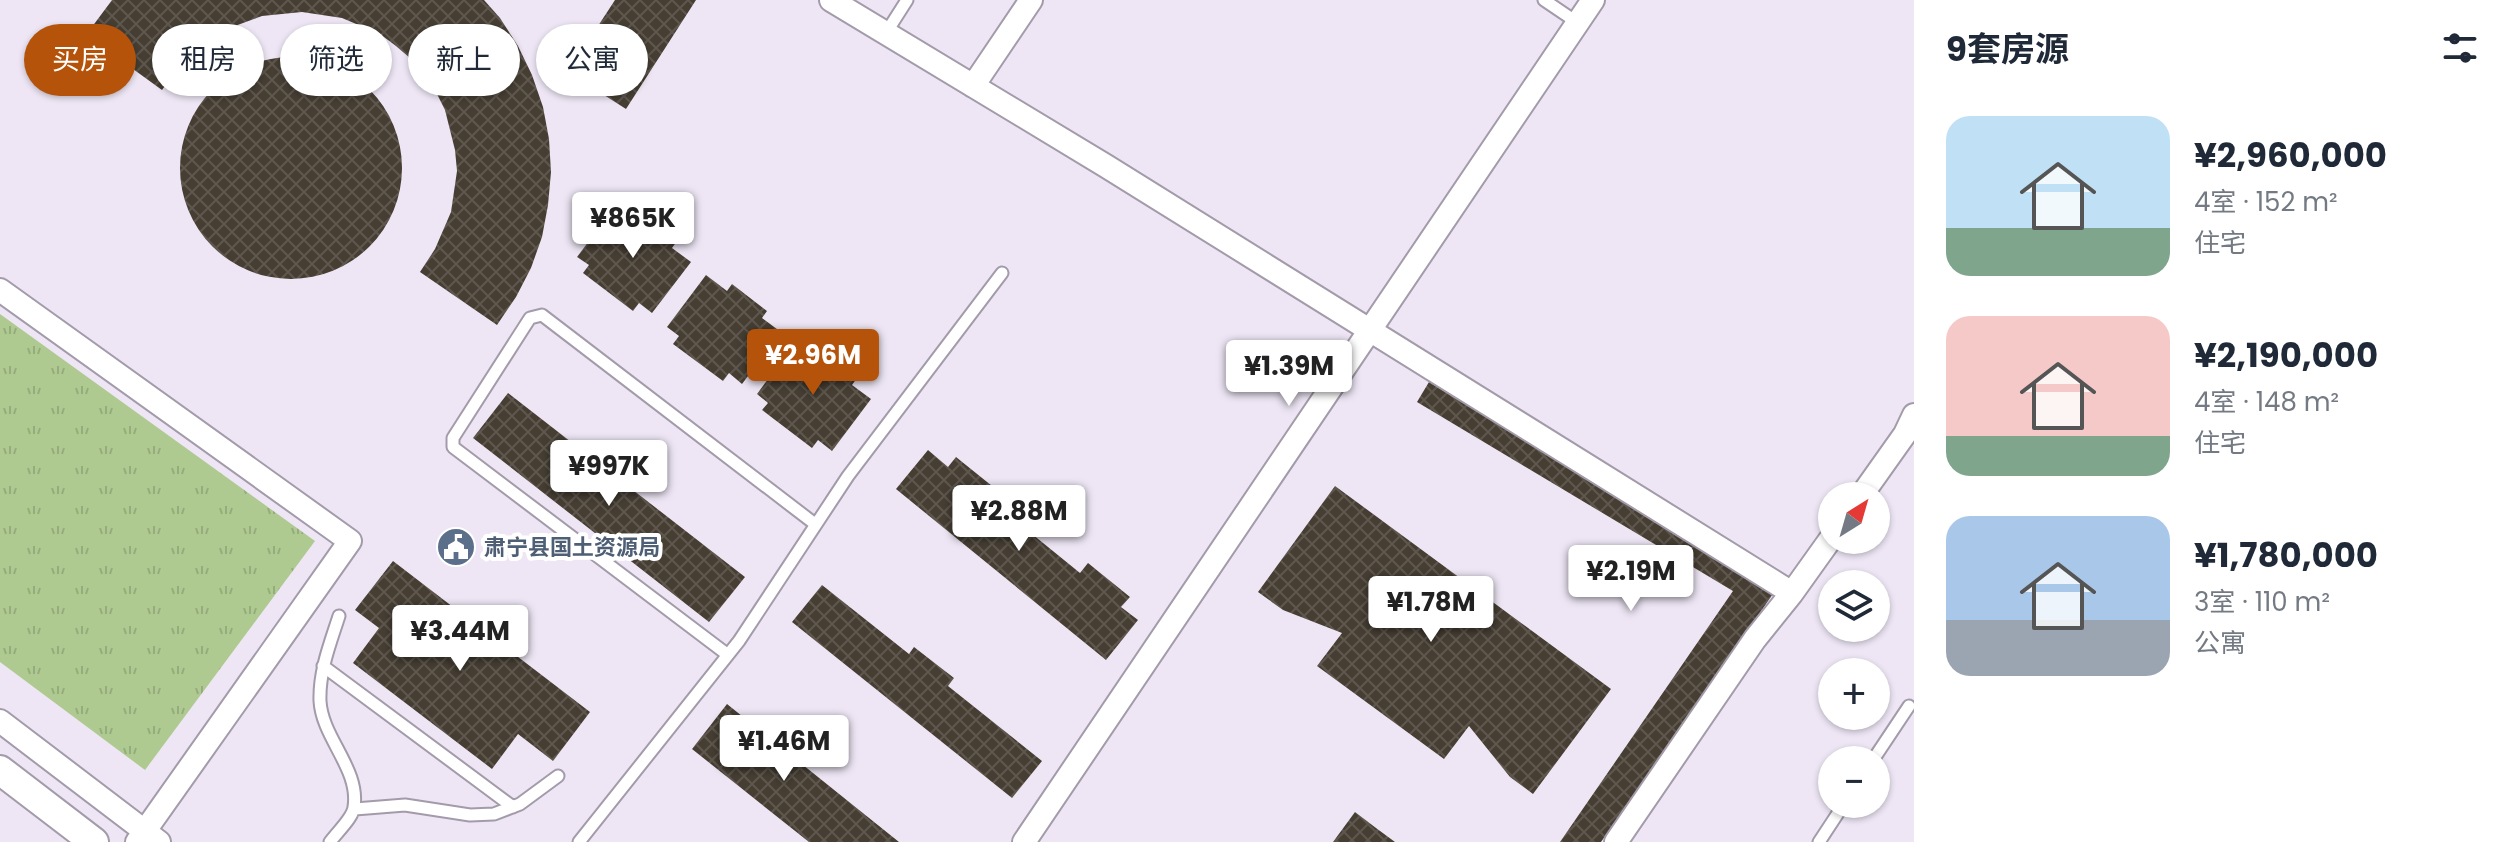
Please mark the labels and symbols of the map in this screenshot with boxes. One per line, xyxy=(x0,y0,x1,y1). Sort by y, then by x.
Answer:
pin: ¥865K xyxy=(577,192,689,260)
pin: ¥2.96M xyxy=(748,329,878,397)
pin: ¥1.39M xyxy=(1224,340,1354,408)
pin: ¥997K xyxy=(553,440,665,508)
north arrow xyxy=(1818,482,1890,554)
pin: ¥2.88M xyxy=(954,485,1084,553)
public building icon: 肃宁县国土资源局 xyxy=(435,526,477,568)
place label: 肃宁县国土资源局 xyxy=(484,532,660,563)
pin: ¥2.19M xyxy=(1566,545,1696,613)
pin: ¥1.78M xyxy=(1366,576,1496,644)
pin: ¥3.44M xyxy=(395,605,525,673)
pin: ¥1.46M xyxy=(719,715,849,783)

